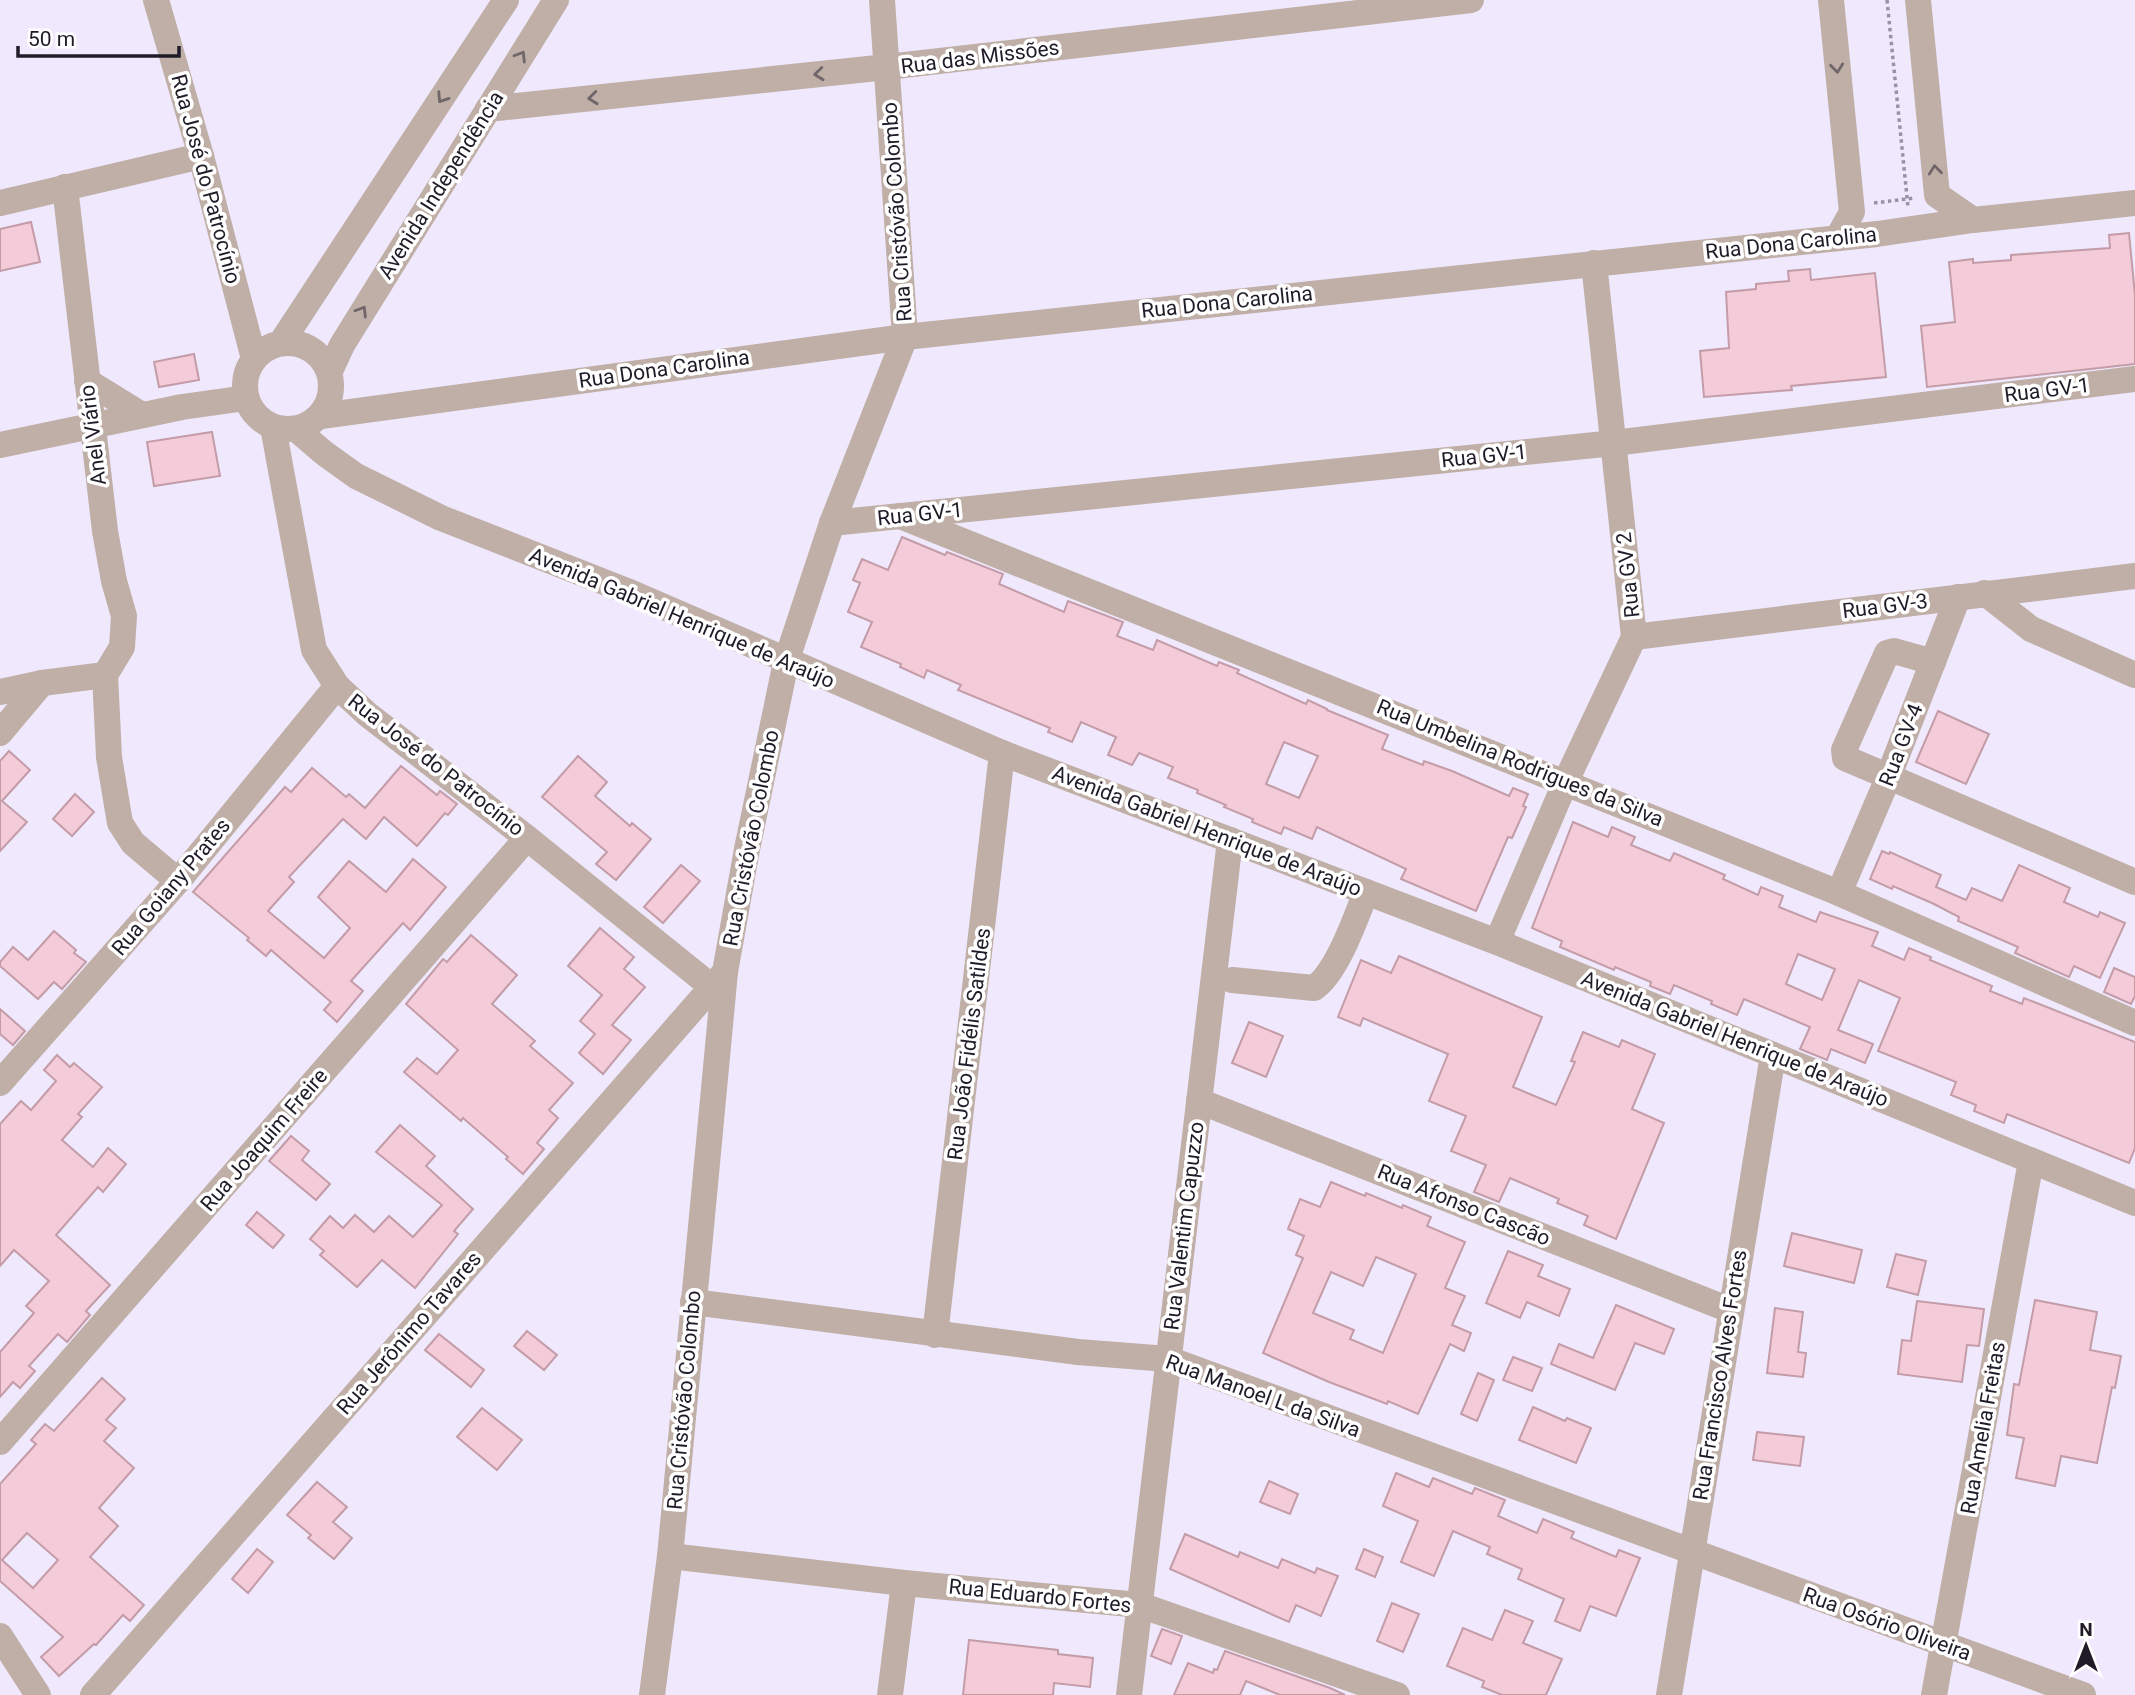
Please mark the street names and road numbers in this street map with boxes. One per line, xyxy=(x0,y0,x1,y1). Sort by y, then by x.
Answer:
street label: Rua das Missões xyxy=(899,35,1061,79)
street label: Rua José do Patrocínio xyxy=(166,72,246,286)
street label: Avenida Independência xyxy=(373,87,509,283)
street label: Rua Cristóvão Colombo xyxy=(877,101,917,323)
street label: Rua Dona Carolina xyxy=(1704,222,1878,264)
street label: Rua Dona Carolina xyxy=(1140,281,1314,323)
street label: Rua Dona Carolina xyxy=(577,345,751,393)
street label: Rua GV-1 xyxy=(2003,373,2091,407)
street label: Anel Viário xyxy=(75,383,111,487)
street label: Rua GV-1 xyxy=(1440,440,1528,472)
street label: Rua GV-1 xyxy=(876,498,964,530)
street label: Rua GV 2 xyxy=(1612,531,1644,619)
street label: Avenida Gabriel Henrique de Araújo xyxy=(526,543,838,693)
street label: Rua GV-3 xyxy=(1841,589,1929,623)
street label: Rua José do Patrocínio xyxy=(343,689,529,841)
street label: Rua Umbelina Rodrigues da Silva xyxy=(1373,694,1667,832)
street label: Rua GV-4 xyxy=(1874,700,1928,789)
street label: Rua Cristóvão Colombo xyxy=(718,728,784,948)
street label: Avenida Gabriel Henrique de Araújo xyxy=(1049,761,1365,901)
street label: Rua Goiany Prates xyxy=(107,814,235,960)
street label: Rua João Fidélis Satildes xyxy=(943,926,995,1162)
street label: Avenida Gabriel Henrique de Araújo xyxy=(1578,966,1892,1112)
street label: Rua Joaquim Freire xyxy=(196,1064,332,1216)
street label: Rua Valentim Capuzzo xyxy=(1159,1120,1209,1332)
street label: Rua Afonso Cascão xyxy=(1374,1159,1554,1251)
street label: Rua Jerônimo Tavares xyxy=(332,1247,486,1419)
street label: Rua Francisco Alves Fortes xyxy=(1688,1248,1752,1502)
street label: Rua Cristóvão Colombo xyxy=(662,1289,706,1511)
street label: Rua Amelia Freitas xyxy=(1956,1340,2010,1516)
street label: Rua Manoel L da Silva xyxy=(1163,1350,1363,1442)
street label: Rua Eduardo Fortes xyxy=(947,1574,1133,1618)
street label: Rua Osório Oliveira xyxy=(1800,1582,1974,1666)

